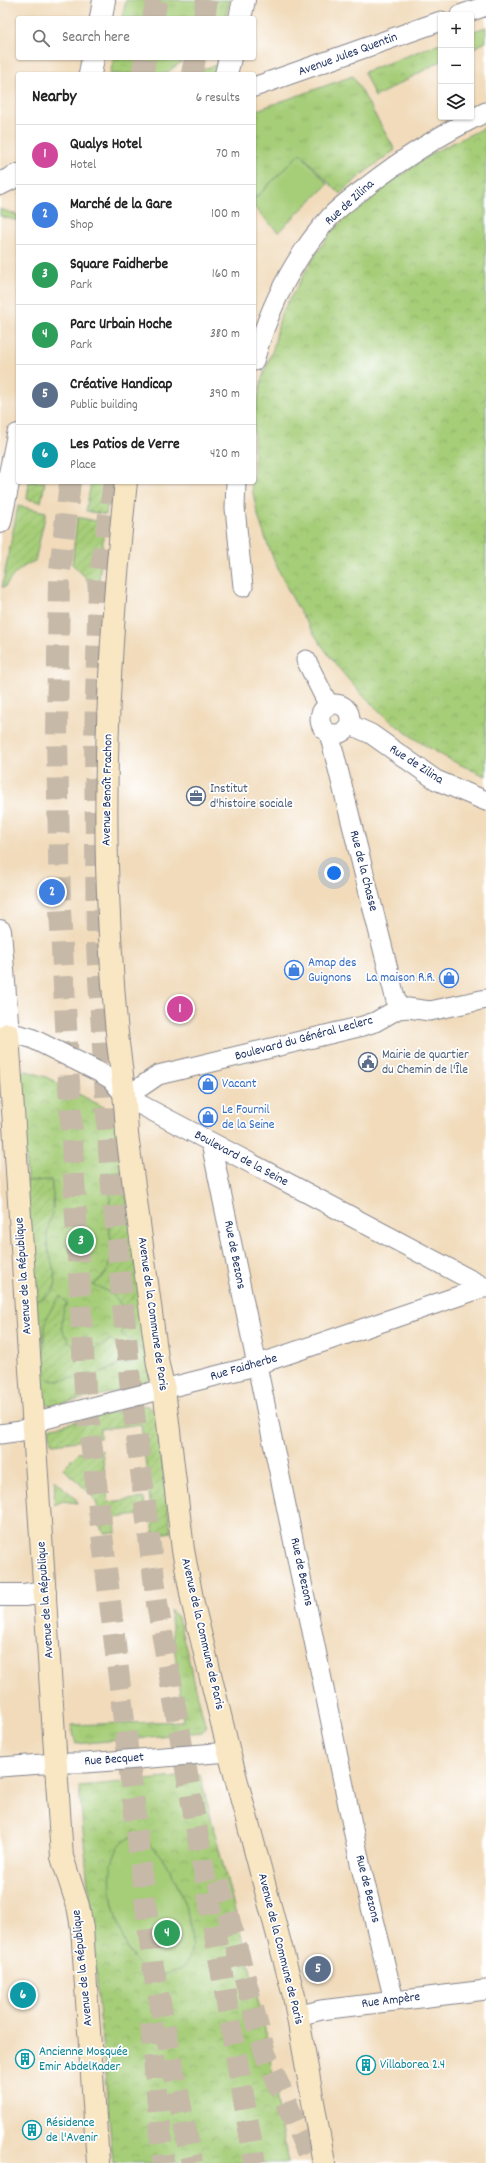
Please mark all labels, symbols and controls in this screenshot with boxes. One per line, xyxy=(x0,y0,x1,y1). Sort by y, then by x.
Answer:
map controls xyxy=(438,12,474,120)
button: + xyxy=(438,12,474,48)
search box xyxy=(16,16,256,60)
icon: search xyxy=(30,27,52,49)
text: Search here xyxy=(62,27,130,49)
street label: Avenue Jules Quentin xyxy=(296,28,400,82)
button: − xyxy=(438,48,474,84)
button: layers xyxy=(438,84,474,120)
text: Nearby xyxy=(32,86,76,110)
text: 6 results xyxy=(196,89,240,108)
text: Qualys Hotel xyxy=(70,134,142,156)
text: 1 xyxy=(44,145,46,164)
text: 70 m xyxy=(216,145,240,164)
text: Hotel xyxy=(70,156,96,175)
street label: Rue de Zilina xyxy=(321,175,380,231)
text: Marché de la Gare xyxy=(70,194,172,216)
text: 2 xyxy=(42,205,48,224)
text: 100 m xyxy=(211,205,240,224)
text: Shop xyxy=(70,216,93,235)
text: Square Faidherbe xyxy=(70,254,168,276)
text: 3 xyxy=(42,265,48,284)
text: 160 m xyxy=(212,265,240,284)
text: Park xyxy=(70,276,92,295)
text: Parc Urbain Hoche xyxy=(70,314,172,336)
text: 4 xyxy=(42,325,48,344)
text: 380 m xyxy=(210,325,240,344)
text: Park xyxy=(70,336,92,355)
text: Créative Handicap xyxy=(70,374,172,396)
text: 5 xyxy=(42,385,48,404)
text: 390 m xyxy=(209,385,240,404)
text: Public building xyxy=(70,396,138,415)
text: Les Patios de Verre xyxy=(70,434,180,456)
text: 6 xyxy=(42,445,48,464)
text: 420 m xyxy=(210,445,240,464)
text: Place xyxy=(70,456,96,475)
street label: Avenue Benoît Frachon xyxy=(98,734,118,846)
street label: Rue de Zilina xyxy=(385,740,448,790)
place label: Institut d'histoire sociale xyxy=(210,780,293,814)
office icon: Institut d'histoire sociale xyxy=(185,785,207,807)
street label: Rue de la Chasse xyxy=(344,829,382,914)
your location xyxy=(324,863,344,883)
pin: 2 xyxy=(39,877,65,907)
place label: Amap des Guignons xyxy=(308,954,356,988)
shop icon: Amap des Guignons xyxy=(283,959,305,981)
shop icon: La maison R.R. xyxy=(438,967,460,989)
place label: La maison R.R. xyxy=(366,969,435,988)
pin: 1 xyxy=(167,994,193,1024)
street label: Boulevard du Général Leclerc xyxy=(233,1011,375,1067)
place label: Mairie de quartier du Chemin de l'Île xyxy=(382,1046,469,1080)
public building icon: Mairie de quartier du Chemin de l'Île xyxy=(357,1051,379,1073)
shop icon: Vacant xyxy=(197,1073,219,1095)
place label: Vacant xyxy=(222,1075,257,1094)
place label: Le Fournil de la Seine xyxy=(222,1101,275,1135)
shop icon: Le Fournil de la Seine xyxy=(197,1106,219,1128)
street label: Boulevard de la Seine xyxy=(190,1126,292,1192)
street label: Avenue de la République xyxy=(10,1217,38,1335)
street label: Rue de Bezons xyxy=(218,1219,250,1291)
pin: 3 xyxy=(68,1226,94,1256)
street label: Avenue de la Commune de Paris xyxy=(132,1236,172,1392)
street label: Rue Faidherbe xyxy=(208,1349,280,1387)
street label: Rue de Bezons xyxy=(284,1536,318,1608)
street label: Avenue de la République xyxy=(32,1541,60,1659)
street label: Avenue de la Commune de Paris xyxy=(175,1556,229,1712)
street label: Rue Becquet xyxy=(84,1748,145,1772)
street label: Rue de Bezons xyxy=(349,1853,385,1925)
street label: Avenue de la Commune de Paris xyxy=(252,1871,308,2027)
street label: Avenue de la République xyxy=(67,1908,99,2027)
pin: 4 xyxy=(154,1918,180,1948)
pin: 5 xyxy=(305,1954,331,1984)
pin: 6 xyxy=(10,1980,36,2010)
street label: Rue Ampère xyxy=(361,1988,422,2014)
place label: Ancienne Mosquée Emir AbdelKader xyxy=(39,2043,128,2077)
building icon: Ancienne Mosquée Emir AbdelKader xyxy=(14,2048,36,2070)
building icon: Villaborea 2.4 xyxy=(355,2054,377,2076)
place label: Villaborea 2.4 xyxy=(380,2056,445,2075)
place label: Résidence de l'Avenir xyxy=(46,2114,98,2148)
building icon: Résidence de l'Avenir xyxy=(21,2119,43,2141)

